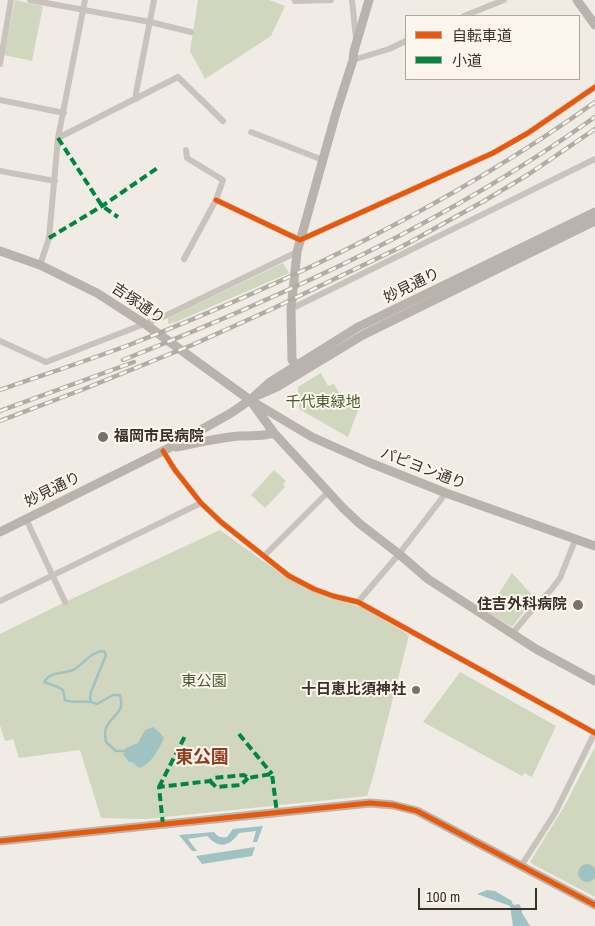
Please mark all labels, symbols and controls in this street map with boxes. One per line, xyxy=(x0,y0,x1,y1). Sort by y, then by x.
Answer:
legend xyxy=(405,15,580,80)
text: 自転車道 xyxy=(452,25,512,46)
text: 小道 xyxy=(452,50,482,71)
street label: 妙見通り xyxy=(381,265,443,307)
street label: 吉塚通り xyxy=(108,280,168,328)
park label: 千代東緑地 xyxy=(286,394,360,412)
place label: 福岡市民病院 xyxy=(114,428,204,446)
marker: 福岡市民病院 xyxy=(96,430,110,444)
street label: パピヨン通り xyxy=(378,444,468,494)
street label: 妙見通り xyxy=(22,469,84,511)
place label: 住吉外科病院 xyxy=(477,596,567,614)
marker: 住吉外科病院 xyxy=(571,598,585,612)
park label: 東公園 xyxy=(182,673,226,691)
place label: 十日恵比須神社 xyxy=(301,681,406,699)
marker: 十日恵比須神社 xyxy=(410,684,422,696)
district label: 東公園 xyxy=(175,747,229,769)
scale bar xyxy=(420,878,539,910)
text: 100 m xyxy=(426,886,460,907)

